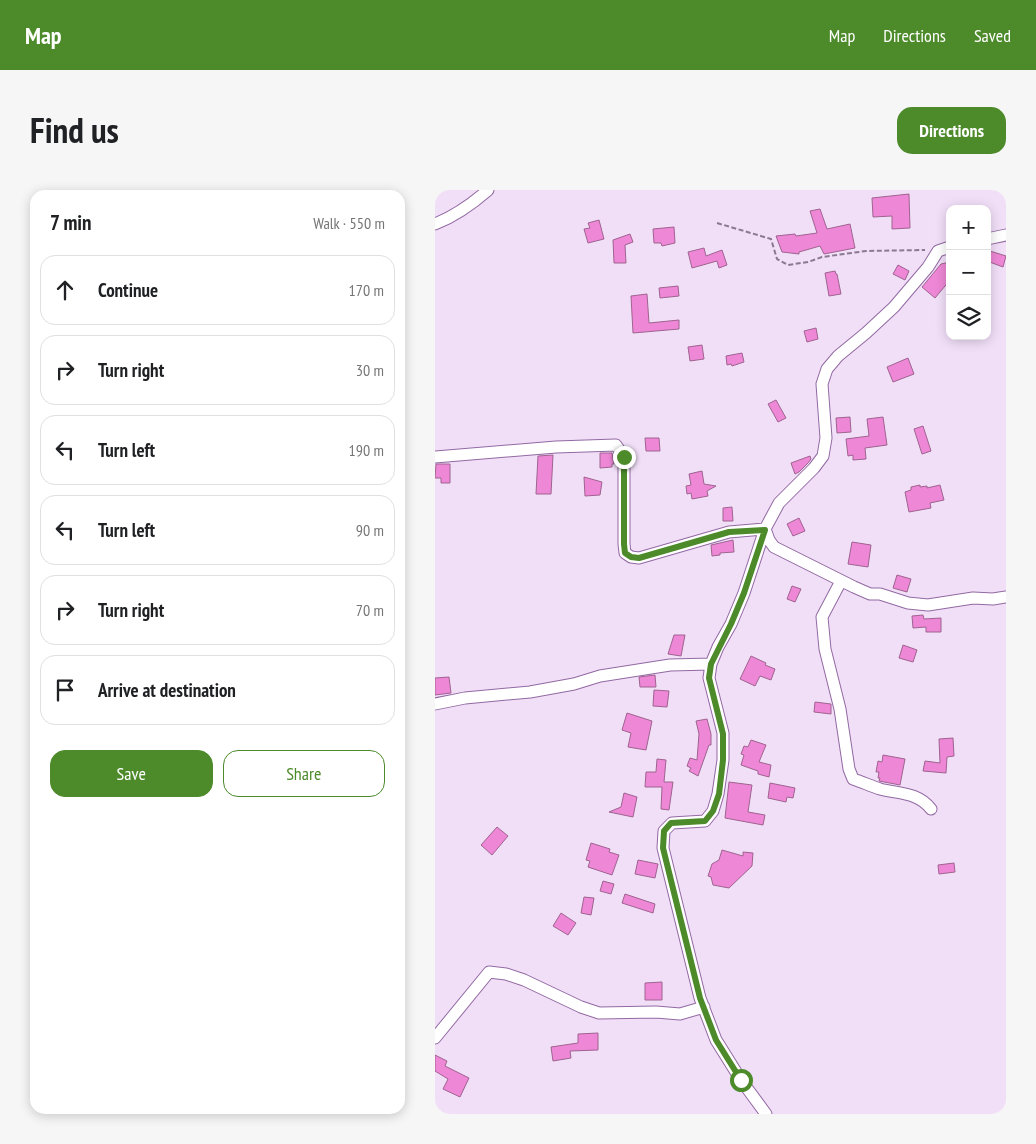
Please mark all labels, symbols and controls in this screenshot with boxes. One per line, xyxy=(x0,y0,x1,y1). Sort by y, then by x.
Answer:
text: Map xyxy=(25,20,62,51)
text: Map xyxy=(829,24,855,47)
text: Directions xyxy=(883,24,946,47)
text: Saved xyxy=(974,24,1011,47)
text: Find us xyxy=(30,107,119,153)
button: Directions xyxy=(897,107,1006,154)
map controls xyxy=(946,205,991,340)
button: + xyxy=(946,205,991,250)
text: 7 min xyxy=(50,209,92,236)
text: Walk · 550 m xyxy=(313,213,385,233)
button: − xyxy=(946,250,991,295)
icon: ahead xyxy=(51,276,79,304)
text: Continue xyxy=(98,278,158,302)
text: 170 m xyxy=(349,280,384,300)
button: layers xyxy=(946,295,991,340)
icon: right xyxy=(51,356,79,384)
text: Turn right xyxy=(98,358,164,382)
text: 30 m xyxy=(356,360,384,380)
icon: left xyxy=(51,436,79,464)
text: Turn left xyxy=(98,438,155,462)
text: 190 m xyxy=(349,440,384,460)
route end xyxy=(613,446,636,469)
icon: left xyxy=(51,516,79,544)
text: Turn left xyxy=(98,518,155,542)
text: 90 m xyxy=(356,520,384,540)
icon: right xyxy=(51,596,79,624)
text: Turn right xyxy=(98,598,164,622)
text: 70 m xyxy=(356,600,384,620)
icon: arrive xyxy=(51,676,79,704)
text: Arrive at destination xyxy=(98,678,236,702)
button: Save xyxy=(50,750,213,797)
button: Share xyxy=(223,750,385,797)
route start xyxy=(730,1069,753,1092)

